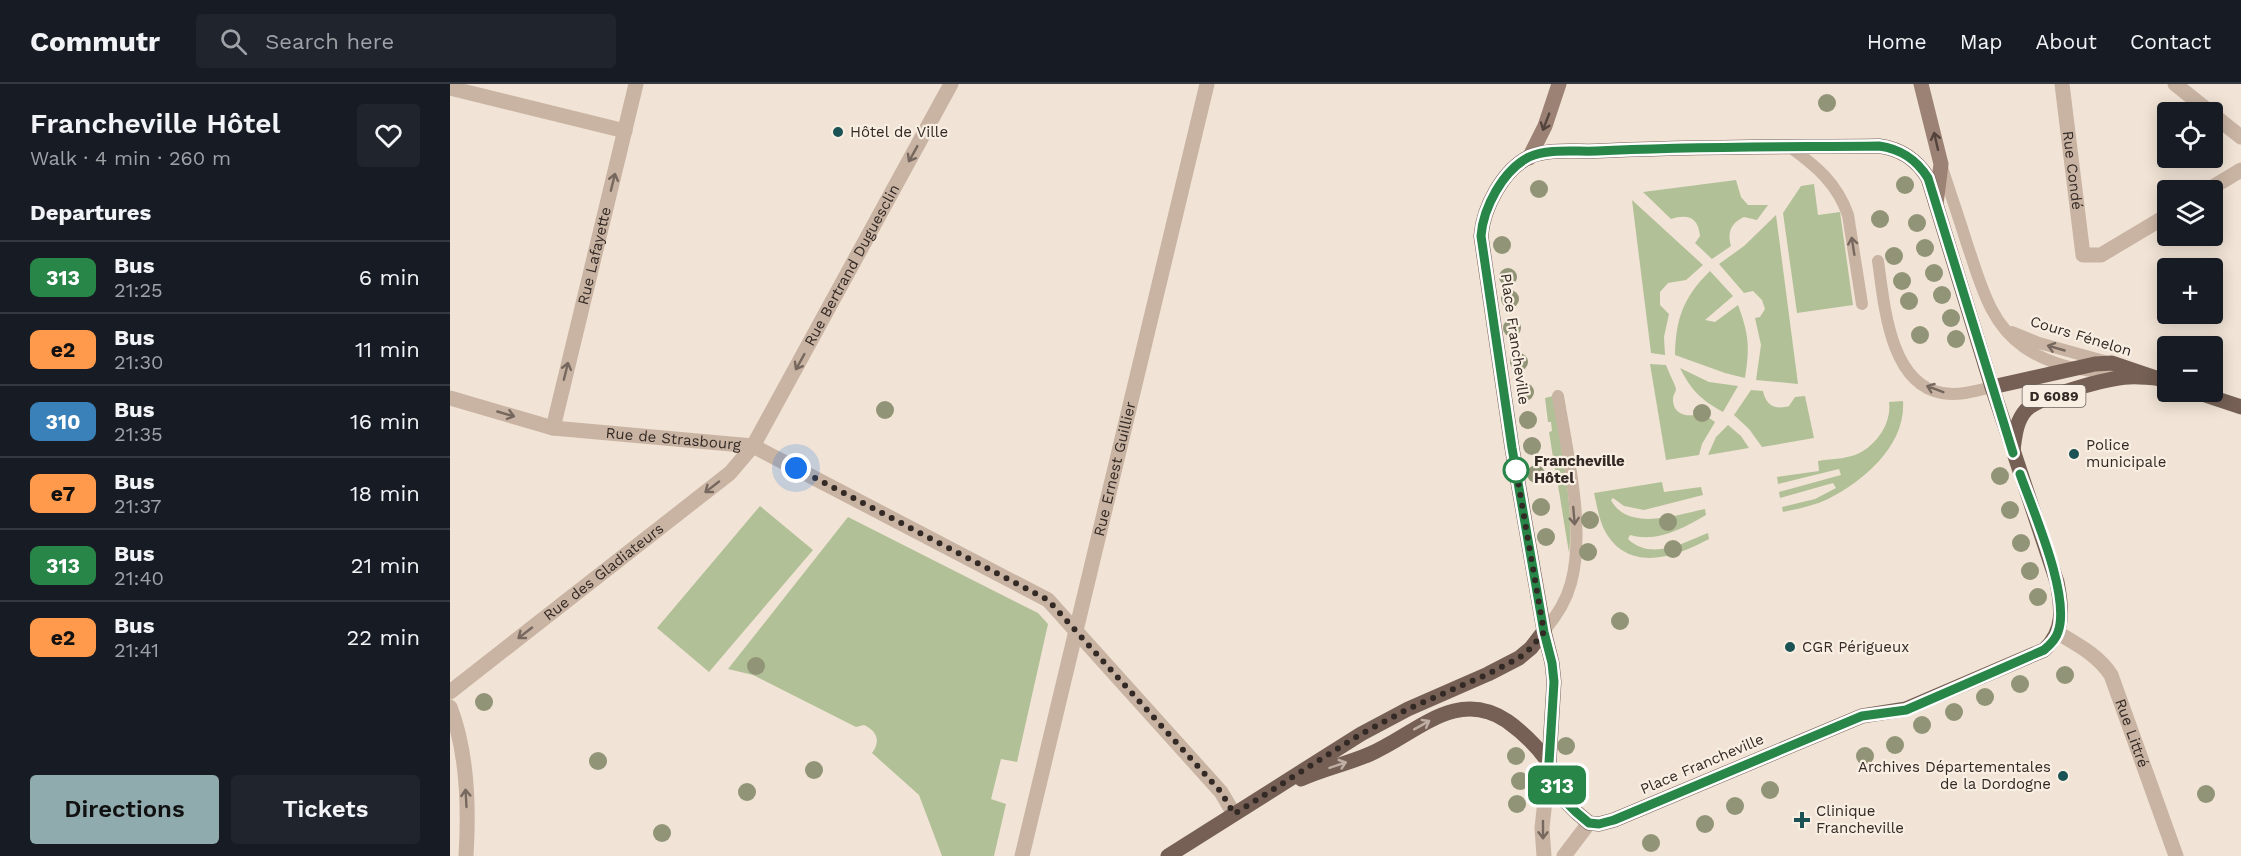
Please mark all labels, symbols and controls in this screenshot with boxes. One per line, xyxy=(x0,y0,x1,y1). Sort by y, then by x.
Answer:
search box xyxy=(196,14,616,68)
text: Commutr xyxy=(30,25,160,58)
icon: search xyxy=(217,25,250,58)
text: Search here xyxy=(265,29,394,54)
text: Home xyxy=(1867,29,1927,54)
text: Map xyxy=(1960,29,2003,54)
text: About xyxy=(2036,29,2097,54)
text: Contact xyxy=(2130,29,2211,54)
map controls xyxy=(2157,102,2223,402)
button: locate xyxy=(2157,102,2223,168)
button: heart xyxy=(357,104,420,167)
text: Francheville Hôtel xyxy=(30,107,281,140)
one-way arrow xyxy=(1540,112,1551,131)
place label: Hôtel de Ville xyxy=(850,123,948,141)
marker: Hôtel de Ville xyxy=(831,125,845,139)
street label: Rue Condé xyxy=(2059,130,2086,211)
one-way arrow xyxy=(1930,132,1941,151)
one-way arrow xyxy=(907,145,919,162)
text: Walk · 4 min · 260 m xyxy=(30,146,231,170)
one-way arrow xyxy=(607,172,619,191)
button: layers xyxy=(2157,180,2223,246)
street label: Rue Bertrand Duguesclin xyxy=(800,181,903,349)
text: Departures xyxy=(30,200,151,225)
street label: Rue Lafayette xyxy=(574,205,615,307)
one-way arrow xyxy=(1848,237,1859,256)
text: Bus xyxy=(114,253,154,278)
button: + xyxy=(2157,258,2223,324)
text: 313 xyxy=(46,265,80,290)
text: 6 min xyxy=(359,265,420,290)
street label: Place Francheville xyxy=(1497,272,1533,406)
text: 21:25 xyxy=(114,278,163,302)
street label: Cours Fénelon xyxy=(2028,312,2134,360)
text: Bus xyxy=(114,325,154,350)
button: − xyxy=(2157,336,2223,402)
text: e2 xyxy=(51,337,75,362)
text: 11 min xyxy=(355,337,420,362)
one-way arrow xyxy=(2047,342,2066,354)
text: 21:30 xyxy=(114,350,163,374)
one-way arrow xyxy=(794,353,806,370)
one-way arrow xyxy=(561,362,573,381)
one-way arrow xyxy=(1926,383,1945,394)
road number: D 6089 xyxy=(2022,385,2086,407)
text: Bus xyxy=(114,397,154,422)
street label: Rue Ernest Guillier xyxy=(1090,400,1140,538)
text: 310 xyxy=(45,409,81,434)
text: 16 min xyxy=(350,409,420,434)
one-way arrow xyxy=(496,409,515,421)
text: 21:35 xyxy=(114,422,163,446)
street label: Rue de Strasbourg xyxy=(605,424,742,454)
place label: Police municipale xyxy=(2086,436,2166,471)
marker: Police municipale xyxy=(2067,447,2081,461)
place label: Francheville Hôtel xyxy=(1534,452,1625,487)
your location xyxy=(781,453,811,483)
marker: Francheville Hôtel xyxy=(1503,457,1529,483)
text: Bus xyxy=(114,469,154,494)
text: e7 xyxy=(51,481,75,506)
text: 18 min xyxy=(350,481,420,506)
one-way arrow xyxy=(704,481,720,494)
text: 21:37 xyxy=(114,494,161,518)
one-way arrow xyxy=(1569,505,1580,525)
street label: Rue des Gladiateurs xyxy=(540,519,667,624)
text: Bus xyxy=(114,541,154,566)
text: 313 xyxy=(46,553,80,578)
text: 21 min xyxy=(351,553,420,578)
text: 21:40 xyxy=(114,566,164,590)
text: Bus xyxy=(114,613,154,638)
text: e2 xyxy=(51,625,75,650)
text: 22 min xyxy=(346,625,420,650)
one-way arrow xyxy=(517,626,533,639)
text: 21:41 xyxy=(114,638,159,662)
place label: CGR Périgueux xyxy=(1802,638,1909,656)
marker: CGR Périgueux xyxy=(1783,640,1797,654)
street label: Rue Littré xyxy=(2111,696,2153,770)
one-way arrow xyxy=(1413,719,1430,731)
street label: Place Francheville xyxy=(1638,730,1766,798)
place label: Archives Départementales de la Dordogne xyxy=(1858,758,2051,793)
one-way arrow xyxy=(1328,759,1347,770)
line badge: 313 xyxy=(1522,766,1592,804)
marker: Archives Départementales de la Dordogne xyxy=(2056,769,2070,783)
text: 313 xyxy=(1540,773,1574,798)
button: Directions xyxy=(30,775,219,844)
button: Tickets xyxy=(231,775,420,844)
one-way arrow xyxy=(461,788,472,808)
place label: Clinique Francheville xyxy=(1816,802,1904,837)
marker: Clinique Francheville xyxy=(1793,811,1811,829)
one-way arrow xyxy=(1537,820,1549,840)

